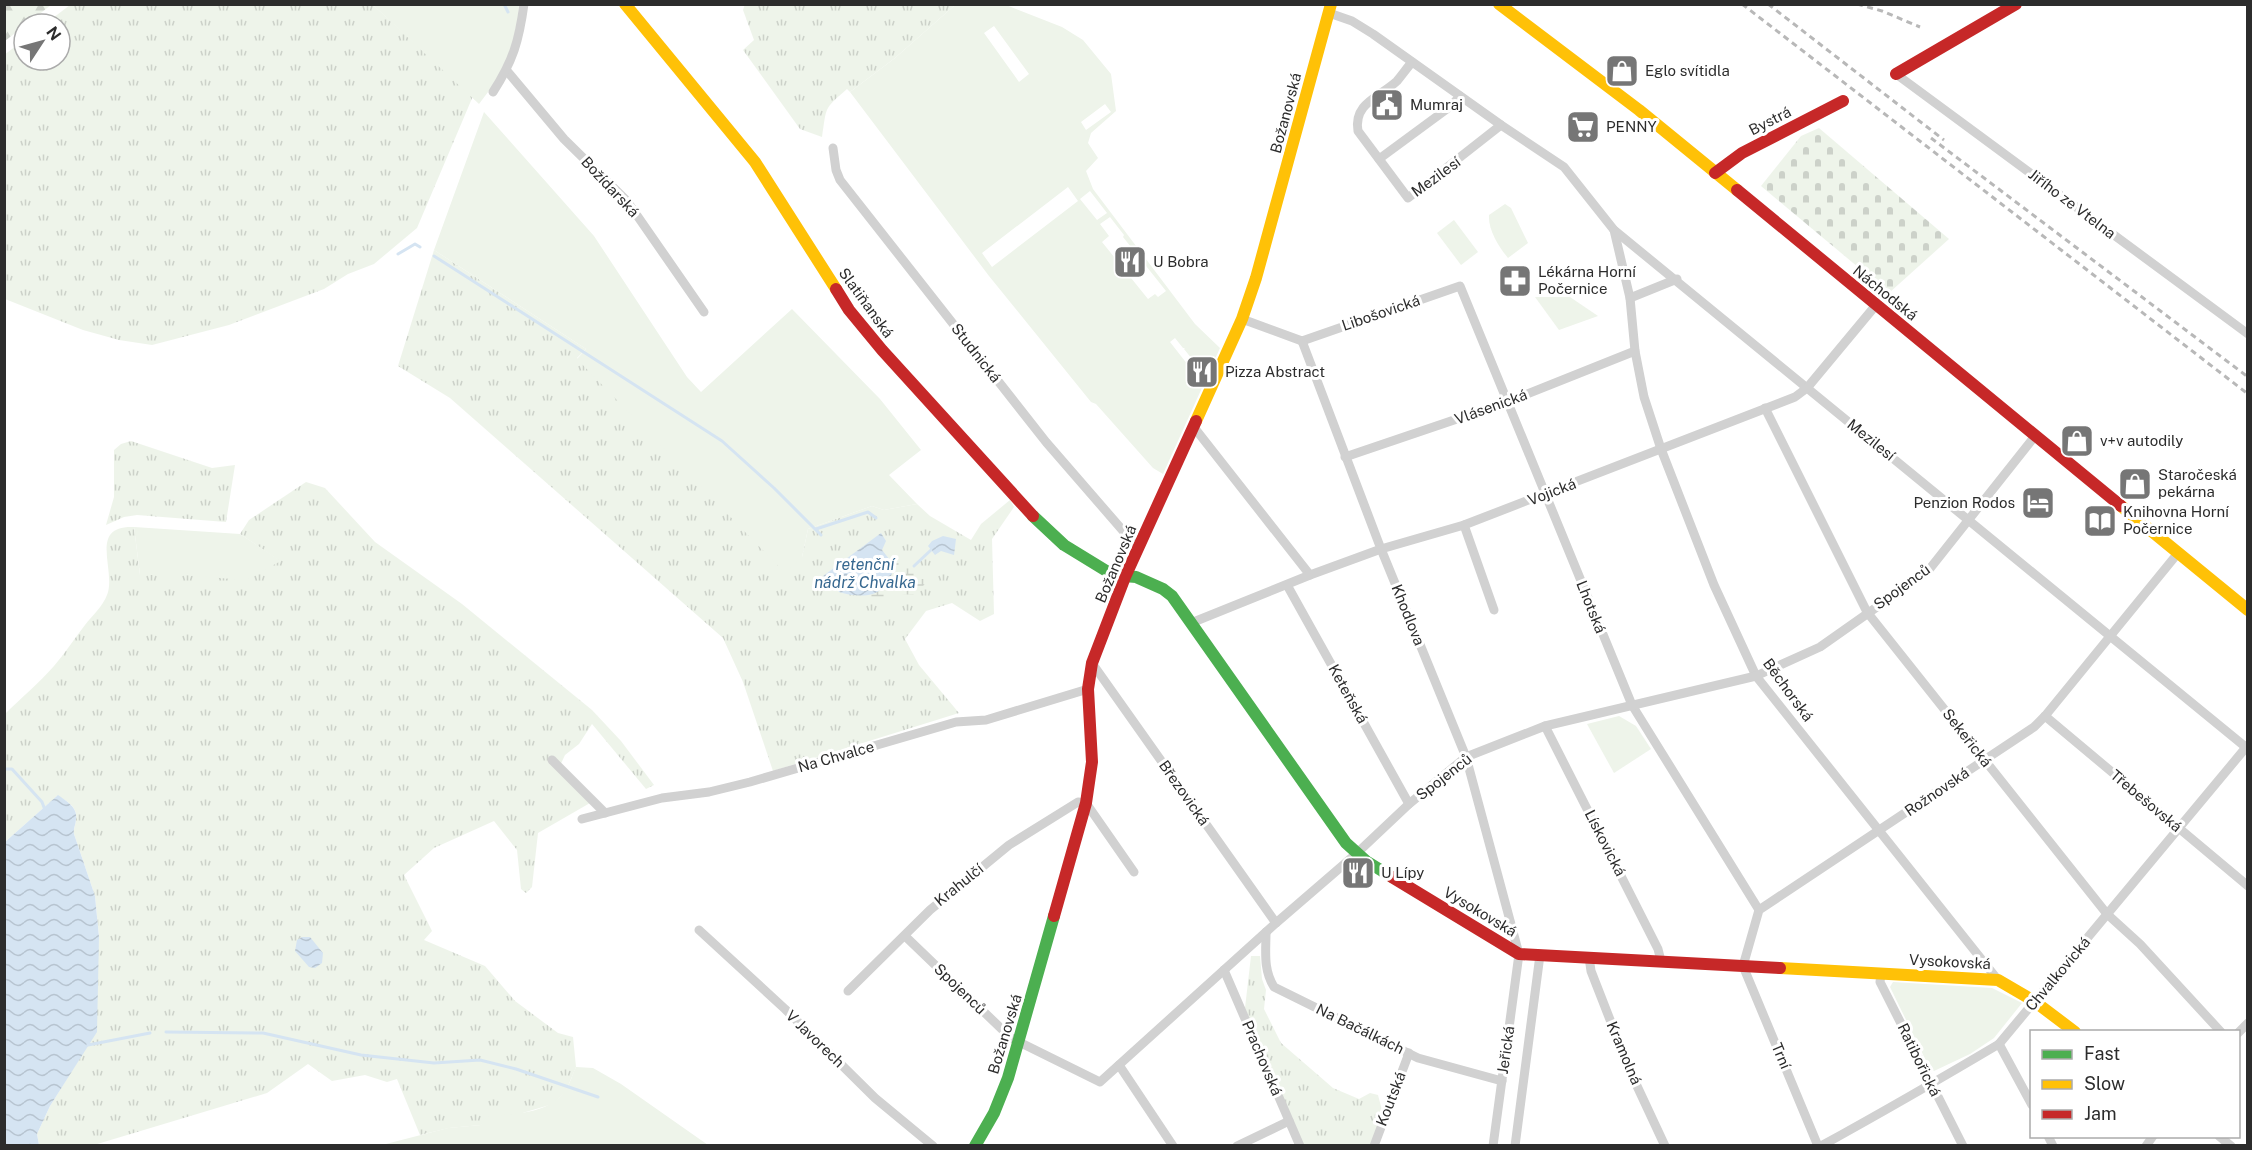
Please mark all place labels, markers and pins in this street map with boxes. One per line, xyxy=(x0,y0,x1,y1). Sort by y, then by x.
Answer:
shop icon: Eglo svítidla xyxy=(1604,53,1640,89)
place label: Eglo svítidla xyxy=(1645,62,1730,79)
public building icon: Mumraj xyxy=(1369,87,1405,123)
place label: Mumraj xyxy=(1410,96,1463,113)
supermarket icon: PENNY xyxy=(1565,109,1601,145)
place label: PENNY xyxy=(1606,118,1657,135)
restaurant icon: U Bobra xyxy=(1112,244,1148,280)
place label: U Bobra xyxy=(1153,253,1209,270)
pharmacy icon: Lékárna Horní Počernice xyxy=(1497,263,1533,299)
place label: Lékárna Horní Počernice xyxy=(1538,263,1636,297)
restaurant icon: Pizza Abstract xyxy=(1184,354,1220,390)
place label: Pizza Abstract xyxy=(1225,363,1325,380)
shop icon: v+v autodily xyxy=(2059,423,2095,459)
place label: v+v autodily xyxy=(2100,432,2183,449)
shop icon: Staročeská pekárna xyxy=(2117,466,2153,502)
place label: Staročeská pekárna xyxy=(2158,466,2237,500)
hotel icon: Penzion Rodos xyxy=(2020,485,2056,521)
place label: Penzion Rodos xyxy=(1913,494,2015,511)
library icon: Knihovna Horní Počernice xyxy=(2082,503,2118,539)
place label: Knihovna Horní Počernice xyxy=(2123,503,2229,537)
restaurant icon: U Lípy xyxy=(1340,855,1376,891)
place label: U Lípy xyxy=(1381,864,1424,881)

